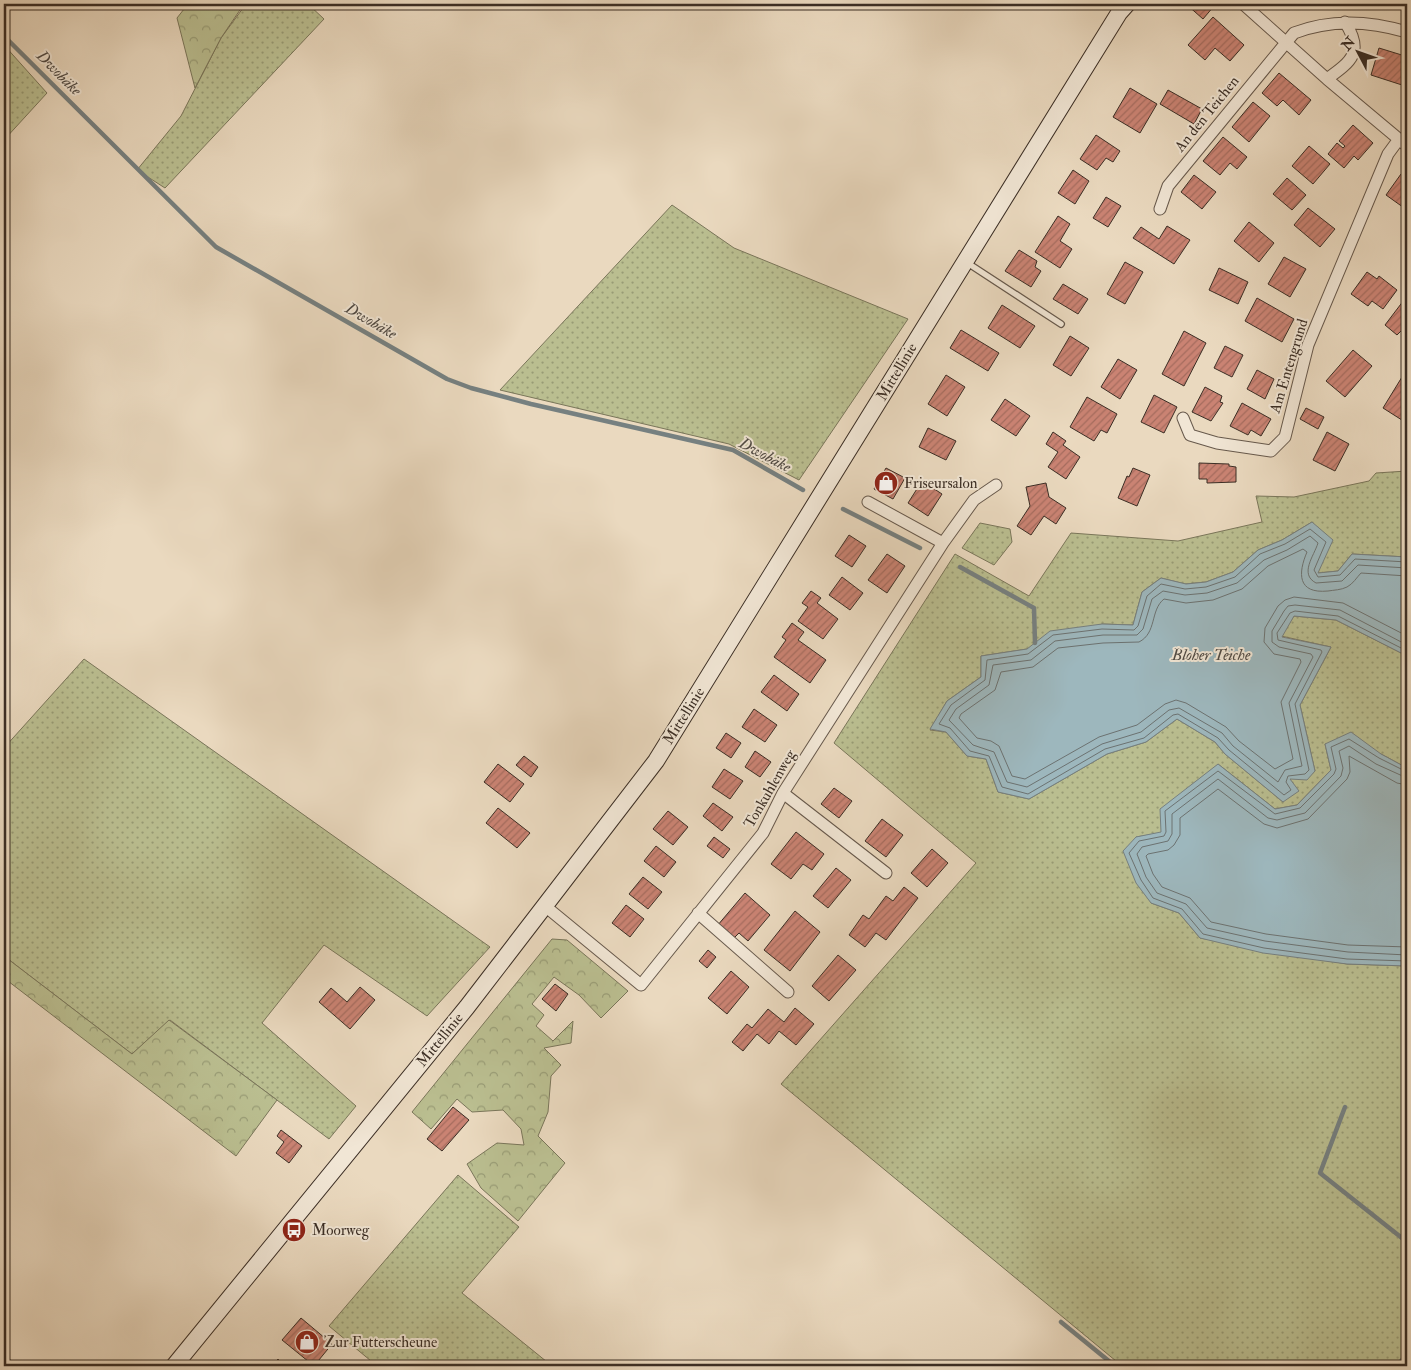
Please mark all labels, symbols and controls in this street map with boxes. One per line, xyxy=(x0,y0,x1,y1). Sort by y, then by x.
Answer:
north arrow xyxy=(1334,28,1384,78)
text: N xyxy=(1337,33,1359,55)
water label: Dwobäke xyxy=(31,45,86,100)
street label: An den Teichen xyxy=(1170,72,1244,157)
water label: Dwobäke xyxy=(341,298,401,344)
street label: Am Entengrund xyxy=(1265,316,1313,416)
street label: Mittellinie xyxy=(872,340,922,404)
water label: Dwobäke xyxy=(735,433,795,477)
shop icon: Friseursalon xyxy=(873,470,899,496)
place label: Friseursalon xyxy=(904,474,978,493)
water label: Bloher Teiche xyxy=(1171,645,1251,665)
street label: Mittellinie xyxy=(659,684,709,748)
street label: Tonkuhlenweg xyxy=(740,746,800,832)
street label: Mittellinie xyxy=(412,1009,468,1071)
bus stop icon: Moorweg xyxy=(281,1217,307,1243)
place label: Moorweg xyxy=(312,1221,370,1240)
shop icon: Zur Futterscheune xyxy=(294,1329,320,1355)
place label: Zur Futterscheune xyxy=(324,1333,437,1352)

